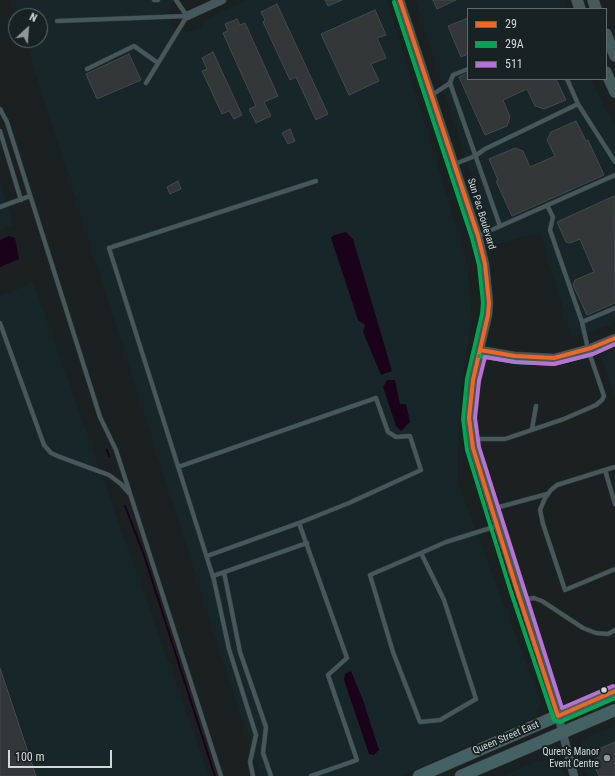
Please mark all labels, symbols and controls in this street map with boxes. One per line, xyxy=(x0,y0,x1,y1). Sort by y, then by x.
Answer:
north arrow xyxy=(8,8,48,48)
legend xyxy=(467,8,607,80)
text: N xyxy=(27,10,39,25)
text: 29 xyxy=(505,17,517,31)
text: 29A xyxy=(505,37,524,51)
text: 511 xyxy=(505,57,523,71)
street label: Sun Pac Boulevard xyxy=(465,177,497,251)
unlabelled marker xyxy=(599,685,609,695)
street label: Queen Street East xyxy=(471,719,541,757)
scale bar xyxy=(10,742,114,768)
place label: Quren’s Manor Event Centre xyxy=(543,746,599,770)
text: 100 m xyxy=(15,750,45,764)
marker: Quren’s Manor Event Centre xyxy=(602,753,612,763)

